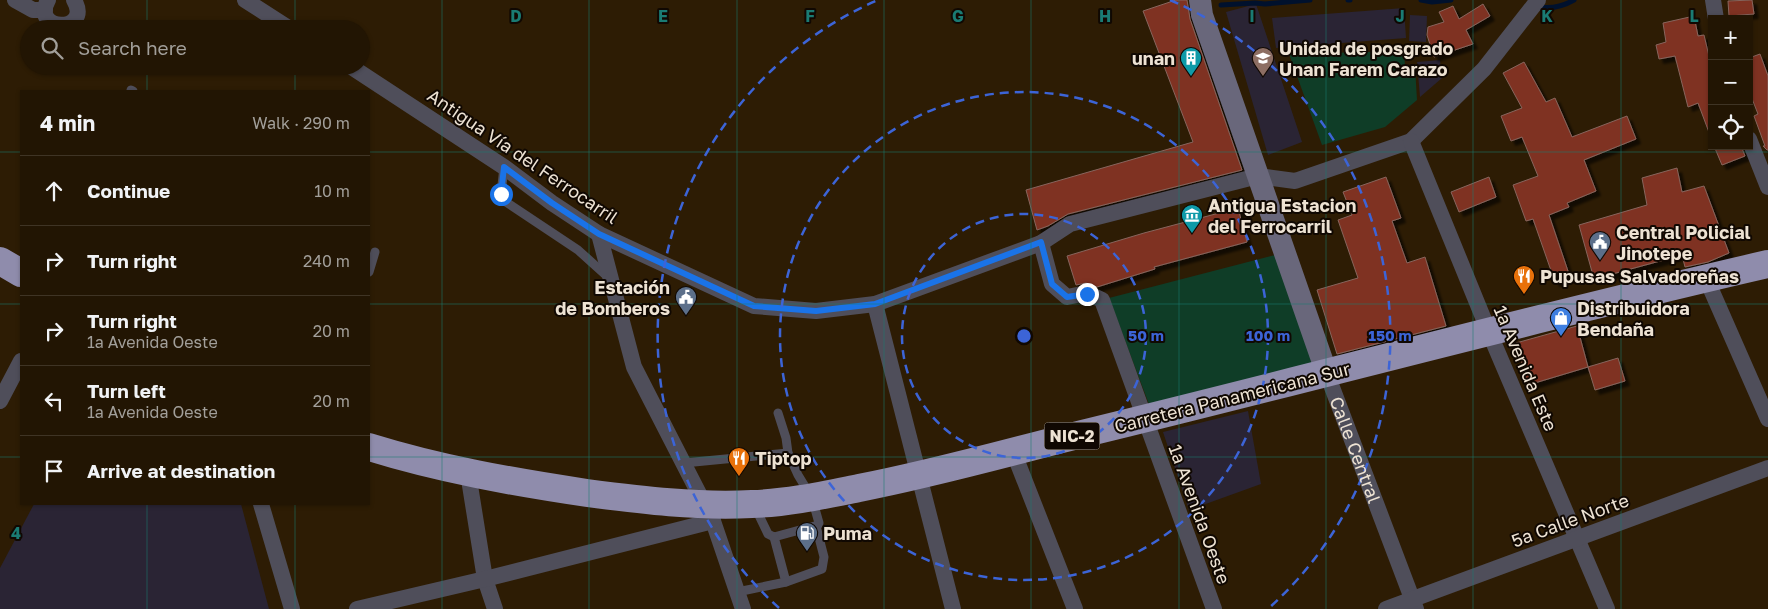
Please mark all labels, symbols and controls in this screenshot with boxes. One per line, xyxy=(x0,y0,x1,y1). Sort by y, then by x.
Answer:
text: D xyxy=(510,6,522,26)
text: E xyxy=(658,6,668,26)
text: F xyxy=(805,6,815,26)
text: G xyxy=(952,6,964,26)
text: H xyxy=(1099,6,1111,26)
text: I xyxy=(1249,6,1255,26)
text: J xyxy=(1395,6,1405,26)
text: K xyxy=(1541,6,1553,26)
text: L xyxy=(1689,6,1699,26)
map controls xyxy=(1708,15,1753,150)
button: + xyxy=(1708,15,1753,60)
search box xyxy=(20,20,370,75)
icon: search xyxy=(38,34,66,62)
text: Search here xyxy=(78,36,187,59)
place label: Unidad de posgrado Unan Farem Carazo xyxy=(1279,37,1454,80)
building icon: unan xyxy=(1179,46,1203,77)
school or university icon: Unidad de posgrado Unan Farem Carazo xyxy=(1251,46,1275,77)
place label: unan xyxy=(1132,47,1175,69)
button: − xyxy=(1708,60,1753,105)
street label: Antigua Vía del Ferrocarril xyxy=(424,84,623,228)
button: locate xyxy=(1708,105,1753,150)
text: 4 min xyxy=(40,110,95,136)
text: Walk · 290 m xyxy=(252,113,350,133)
icon: ahead xyxy=(40,177,68,205)
text: Continue xyxy=(87,179,170,202)
text: 10 m xyxy=(314,181,350,201)
route start xyxy=(490,183,513,206)
place label: Antigua Estacion del Ferrocarril xyxy=(1208,194,1356,237)
museum icon: Antigua Estacion del Ferrocarril xyxy=(1180,203,1204,234)
place label: Central Policial Jinotepe xyxy=(1616,221,1751,264)
public building icon: Central Policial Jinotepe xyxy=(1588,230,1612,261)
icon: right xyxy=(40,247,68,275)
text: Turn right xyxy=(87,249,177,272)
text: 240 m xyxy=(303,251,350,271)
restaurant icon: Pupusas Salvadoreñas xyxy=(1512,264,1536,295)
place label: Pupusas Salvadoreñas xyxy=(1540,265,1739,287)
place label: Estación de Bomberos xyxy=(555,276,670,319)
route end xyxy=(1076,283,1099,306)
public building icon: Estación de Bomberos xyxy=(674,285,698,316)
place label: Distribuidora Bendaña xyxy=(1577,297,1690,340)
street label: 1a Avenida Este xyxy=(1490,302,1562,434)
shop icon: Distribuidora Bendaña xyxy=(1549,306,1573,337)
text: Turn right xyxy=(87,309,177,332)
icon: right xyxy=(40,317,68,345)
text: 20 m xyxy=(313,321,350,341)
text: 50 m xyxy=(1128,326,1164,344)
text: 100 m xyxy=(1246,326,1290,344)
text: 150 m xyxy=(1368,326,1412,344)
centre of rings xyxy=(1015,327,1033,345)
text: 1a Avenida Oeste xyxy=(87,332,218,352)
street label: Carretera Panamericana Sur xyxy=(1112,357,1352,437)
text: Turn left xyxy=(87,379,166,402)
icon: left xyxy=(40,387,68,415)
text: 20 m xyxy=(313,391,350,411)
street label: Calle Central xyxy=(1326,393,1386,506)
text: 1a Avenida Oeste xyxy=(87,402,218,422)
road number: NIC-2 xyxy=(1044,422,1100,450)
street label: 1a Avenida Oeste xyxy=(1165,441,1235,587)
restaurant icon: Tiptop xyxy=(727,446,751,477)
place label: Tiptop xyxy=(755,447,812,469)
icon: arrive xyxy=(40,457,68,485)
text: Arrive at destination xyxy=(87,459,275,482)
street label: 5a Calle Norte xyxy=(1508,489,1632,551)
fuel station icon: Puma xyxy=(795,521,819,552)
place label: Puma xyxy=(823,522,872,544)
text: 4 xyxy=(11,523,21,543)

